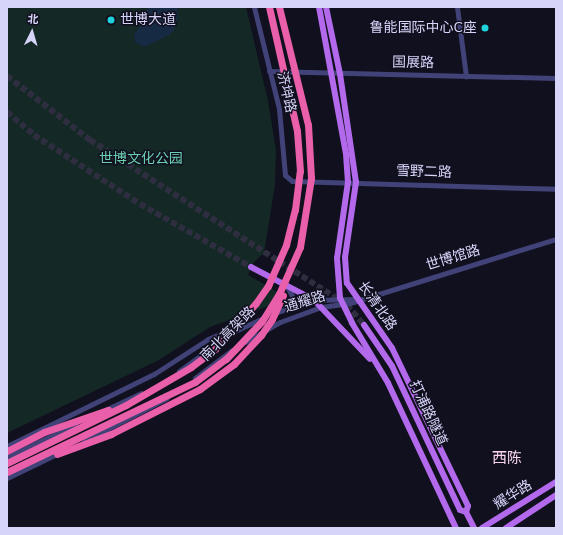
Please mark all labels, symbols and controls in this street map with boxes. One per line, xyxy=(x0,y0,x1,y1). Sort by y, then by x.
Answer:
north arrow xyxy=(12,12,52,52)
text: 北 xyxy=(27,12,39,27)
place label: 世博大道 xyxy=(120,12,176,28)
marker: 世博大道 xyxy=(105,14,117,26)
place label: 鲁能国际中心C座 xyxy=(370,20,477,36)
marker: 鲁能国际中心C座 xyxy=(480,23,490,33)
street label: 国展路 xyxy=(392,54,434,72)
street label: 济坤路 xyxy=(273,70,299,114)
park label: 世博文化公园 xyxy=(99,151,183,167)
street label: 雪野二路 xyxy=(396,163,452,181)
street label: 世博馆路 xyxy=(424,242,482,274)
street label: 长清北路 xyxy=(354,278,400,334)
street label: 通耀路 xyxy=(282,288,328,316)
street label: 南北高架路 xyxy=(197,303,259,365)
street label: 打浦路隧道 xyxy=(406,378,450,448)
district label: 西陈 xyxy=(492,450,522,468)
street label: 耀华路 xyxy=(491,477,535,513)

